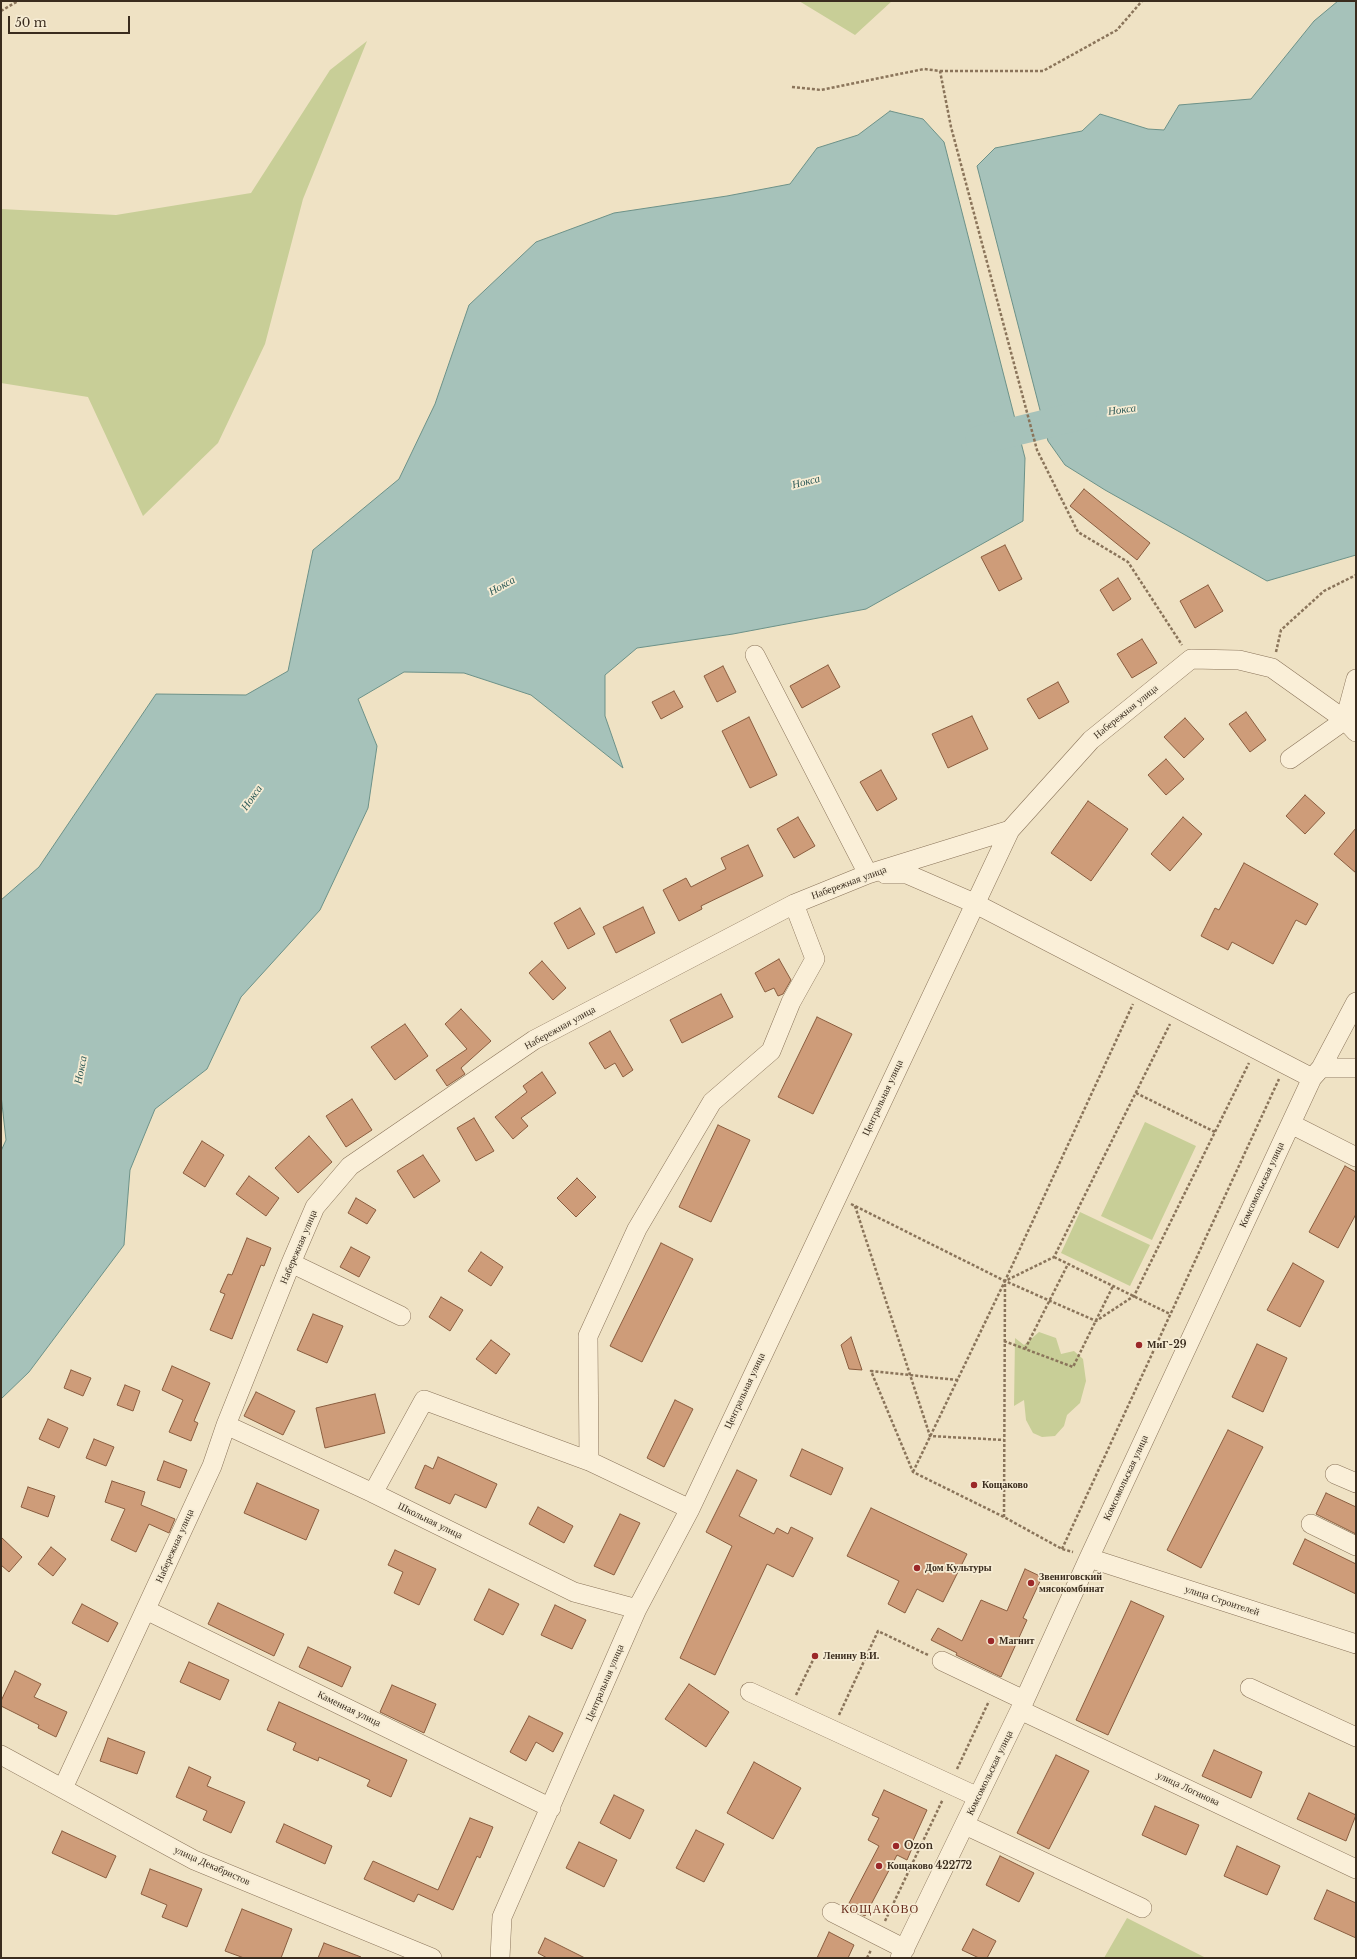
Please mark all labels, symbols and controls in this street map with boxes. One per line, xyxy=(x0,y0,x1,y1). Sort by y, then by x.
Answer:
scale bar xyxy=(10,8,132,34)
text: 50 m xyxy=(15,15,47,30)
water label: Нокса xyxy=(1107,401,1137,419)
water label: Нокса xyxy=(791,472,821,492)
water label: Нокса xyxy=(486,573,518,599)
street label: Набережная улица xyxy=(1091,682,1161,742)
water label: Нокса xyxy=(238,783,266,813)
street label: Набережная улица xyxy=(810,864,888,902)
street label: Набережная улица xyxy=(522,1004,598,1052)
water label: Нокса xyxy=(72,1055,90,1085)
street label: Центральная улица xyxy=(860,1058,906,1138)
street label: Комсомольская улица xyxy=(1237,1140,1287,1230)
street label: Набережная улица xyxy=(278,1208,320,1286)
place label: МиГ-29 xyxy=(1147,1339,1186,1351)
marker: МиГ-29 xyxy=(1134,1340,1144,1350)
street label: Центральная улица xyxy=(722,1351,768,1431)
street label: Комсомольская улица xyxy=(1101,1433,1151,1523)
place label: Кощаково xyxy=(982,1479,1028,1491)
marker: Кощаково xyxy=(969,1480,979,1490)
street label: Школьная улица xyxy=(396,1500,464,1542)
street label: Набережная улица xyxy=(153,1507,197,1585)
place label: Дом Культуры xyxy=(925,1562,992,1574)
marker: Дом Культуры xyxy=(912,1563,922,1573)
place label: Звениговский мясокомбинат xyxy=(1039,1571,1104,1594)
marker: Звениговский мясокомбинат xyxy=(1026,1578,1036,1588)
street label: улица Строителей xyxy=(1183,1583,1261,1619)
place label: Магнит xyxy=(999,1635,1034,1647)
marker: Магнит xyxy=(986,1636,996,1646)
street label: Центральная улица xyxy=(583,1643,627,1723)
place label: Ленину В.И. xyxy=(823,1650,879,1662)
marker: Ленину В.И. xyxy=(810,1651,820,1661)
street label: Каменная улица xyxy=(315,1688,383,1730)
street label: Комсомольская улица xyxy=(964,1729,1016,1817)
street label: улица Логинова xyxy=(1155,1769,1221,1809)
place label: Ozon xyxy=(904,1840,933,1852)
marker: Ozon xyxy=(891,1841,901,1851)
street label: улица Декабристов xyxy=(172,1844,252,1888)
place label: Кощаково 422772 xyxy=(887,1860,972,1872)
marker: Кощаково 422772 xyxy=(874,1861,884,1871)
district label: КОЩАКОВО xyxy=(841,1903,919,1917)

